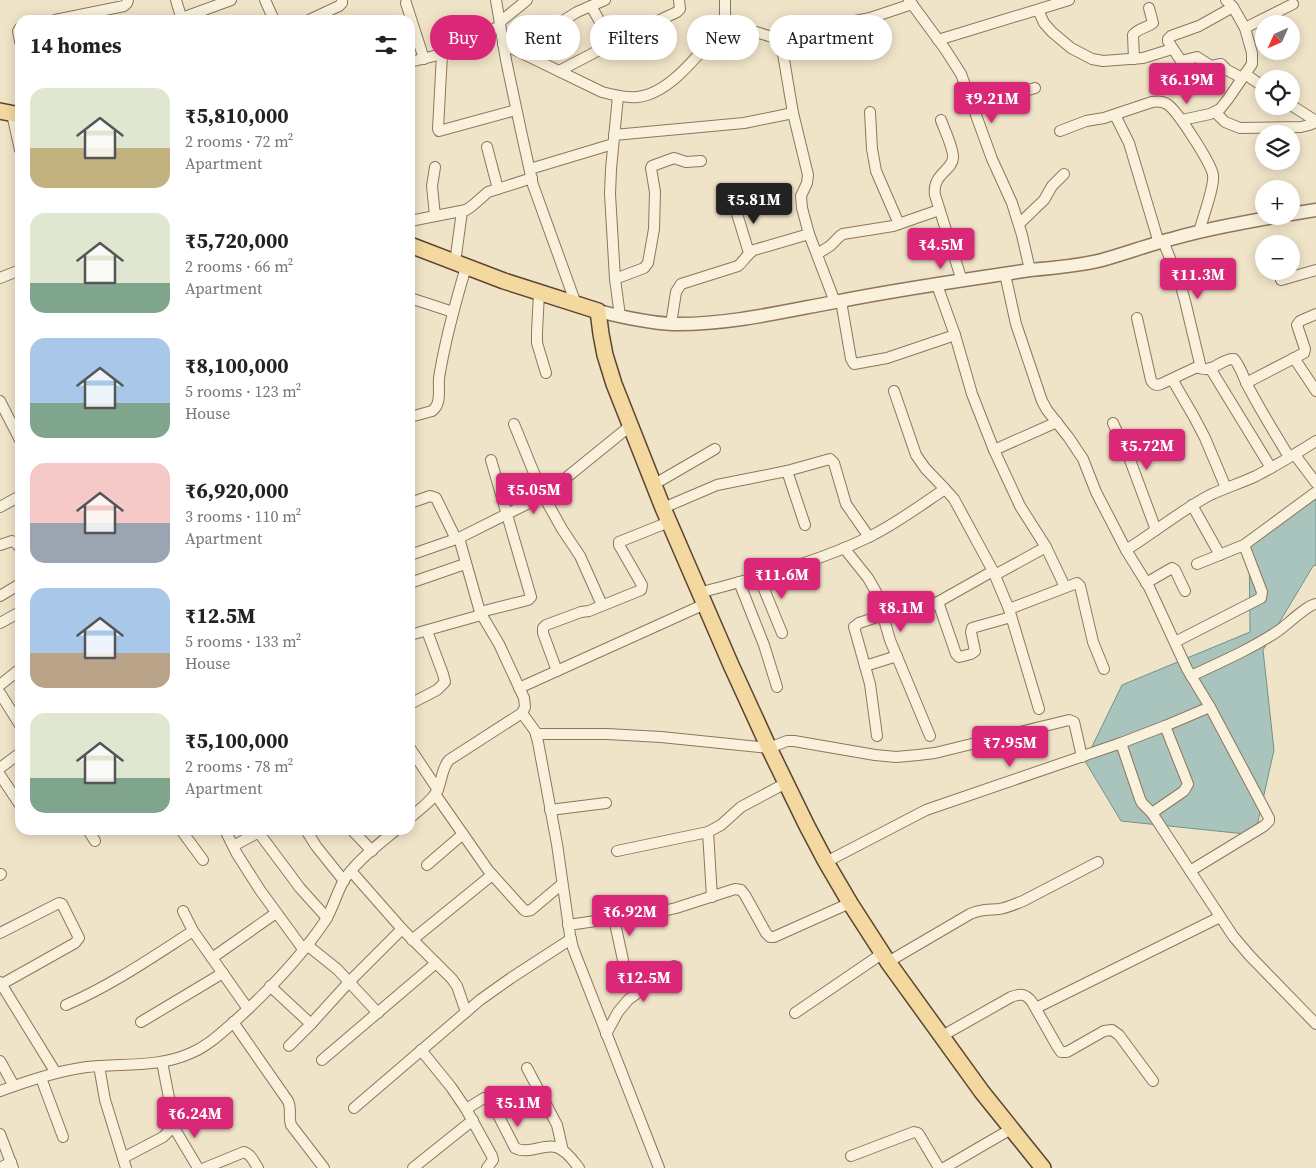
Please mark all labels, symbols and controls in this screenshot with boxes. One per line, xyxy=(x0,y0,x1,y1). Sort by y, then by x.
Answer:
chip: Buy xyxy=(430,15,496,60)
chip: Rent xyxy=(506,15,580,60)
chip: Filters xyxy=(590,15,677,60)
chip: New xyxy=(687,15,759,60)
chip: Apartment xyxy=(769,15,892,60)
north arrow xyxy=(1255,15,1300,60)
map controls xyxy=(1255,15,1300,280)
text: 14 homes xyxy=(30,31,122,60)
icon: filters xyxy=(372,31,400,59)
pin: ₹6.19M xyxy=(1146,62,1228,105)
text: ₹6.19M xyxy=(1160,68,1214,90)
button: locate xyxy=(1255,70,1300,115)
pin: ₹9.21M xyxy=(951,82,1033,124)
text: ₹9.21M xyxy=(965,87,1019,109)
text: ₹5,810,000 xyxy=(185,101,289,130)
icon: home xyxy=(70,108,130,168)
button: layers xyxy=(1255,125,1300,170)
text: 2 rooms · 72 m² xyxy=(185,130,293,152)
text: Apartment xyxy=(185,152,262,174)
button: + xyxy=(1255,180,1300,225)
pin: ₹5.81M xyxy=(713,182,795,225)
text: ₹5.81M xyxy=(727,188,781,210)
text: ₹5,720,000 xyxy=(185,226,289,255)
pin: ₹4.5M xyxy=(906,228,976,270)
icon: home xyxy=(70,233,130,293)
text: ₹4.5M xyxy=(918,233,964,255)
button: − xyxy=(1255,235,1300,280)
text: 2 rooms · 66 m² xyxy=(185,255,293,277)
pin: ₹11.3M xyxy=(1157,258,1239,300)
text: ₹11.3M xyxy=(1171,263,1225,285)
text: Apartment xyxy=(185,277,262,299)
text: ₹8,100,000 xyxy=(185,351,289,380)
icon: home xyxy=(70,358,130,418)
text: 5 rooms · 123 m² xyxy=(185,380,301,402)
text: House xyxy=(185,402,230,424)
pin: ₹5.72M xyxy=(1106,428,1188,471)
text: ₹5.72M xyxy=(1120,434,1174,456)
pin: ₹5.05M xyxy=(493,472,575,515)
text: ₹6,920,000 xyxy=(185,476,289,505)
text: ₹5.05M xyxy=(507,478,561,500)
icon: home xyxy=(70,483,130,543)
text: 3 rooms · 110 m² xyxy=(185,505,301,527)
text: Apartment xyxy=(185,527,262,549)
pin: ₹11.6M xyxy=(741,558,823,600)
text: ₹11.6M xyxy=(755,563,809,585)
pin: ₹8.1M xyxy=(866,590,936,633)
text: ₹8.1M xyxy=(878,596,924,618)
text: ₹12.5M xyxy=(185,601,256,630)
icon: home xyxy=(70,608,130,668)
text: 5 rooms · 133 m² xyxy=(185,630,301,652)
text: House xyxy=(185,652,230,674)
text: ₹5,100,000 xyxy=(185,726,289,755)
pin: ₹7.95M xyxy=(969,726,1051,768)
text: ₹7.95M xyxy=(983,731,1037,753)
icon: home xyxy=(70,733,130,793)
text: 2 rooms · 78 m² xyxy=(185,755,293,777)
text: Apartment xyxy=(185,777,262,799)
pin: ₹6.92M xyxy=(589,894,671,937)
text: ₹6.92M xyxy=(603,900,657,922)
pin: ₹12.5M xyxy=(603,960,685,1003)
text: ₹12.5M xyxy=(617,966,671,988)
pin: ₹5.1M xyxy=(483,1086,553,1128)
text: ₹5.1M xyxy=(495,1091,541,1113)
pin: ₹6.24M xyxy=(154,1096,236,1139)
text: ₹6.24M xyxy=(168,1102,222,1124)

